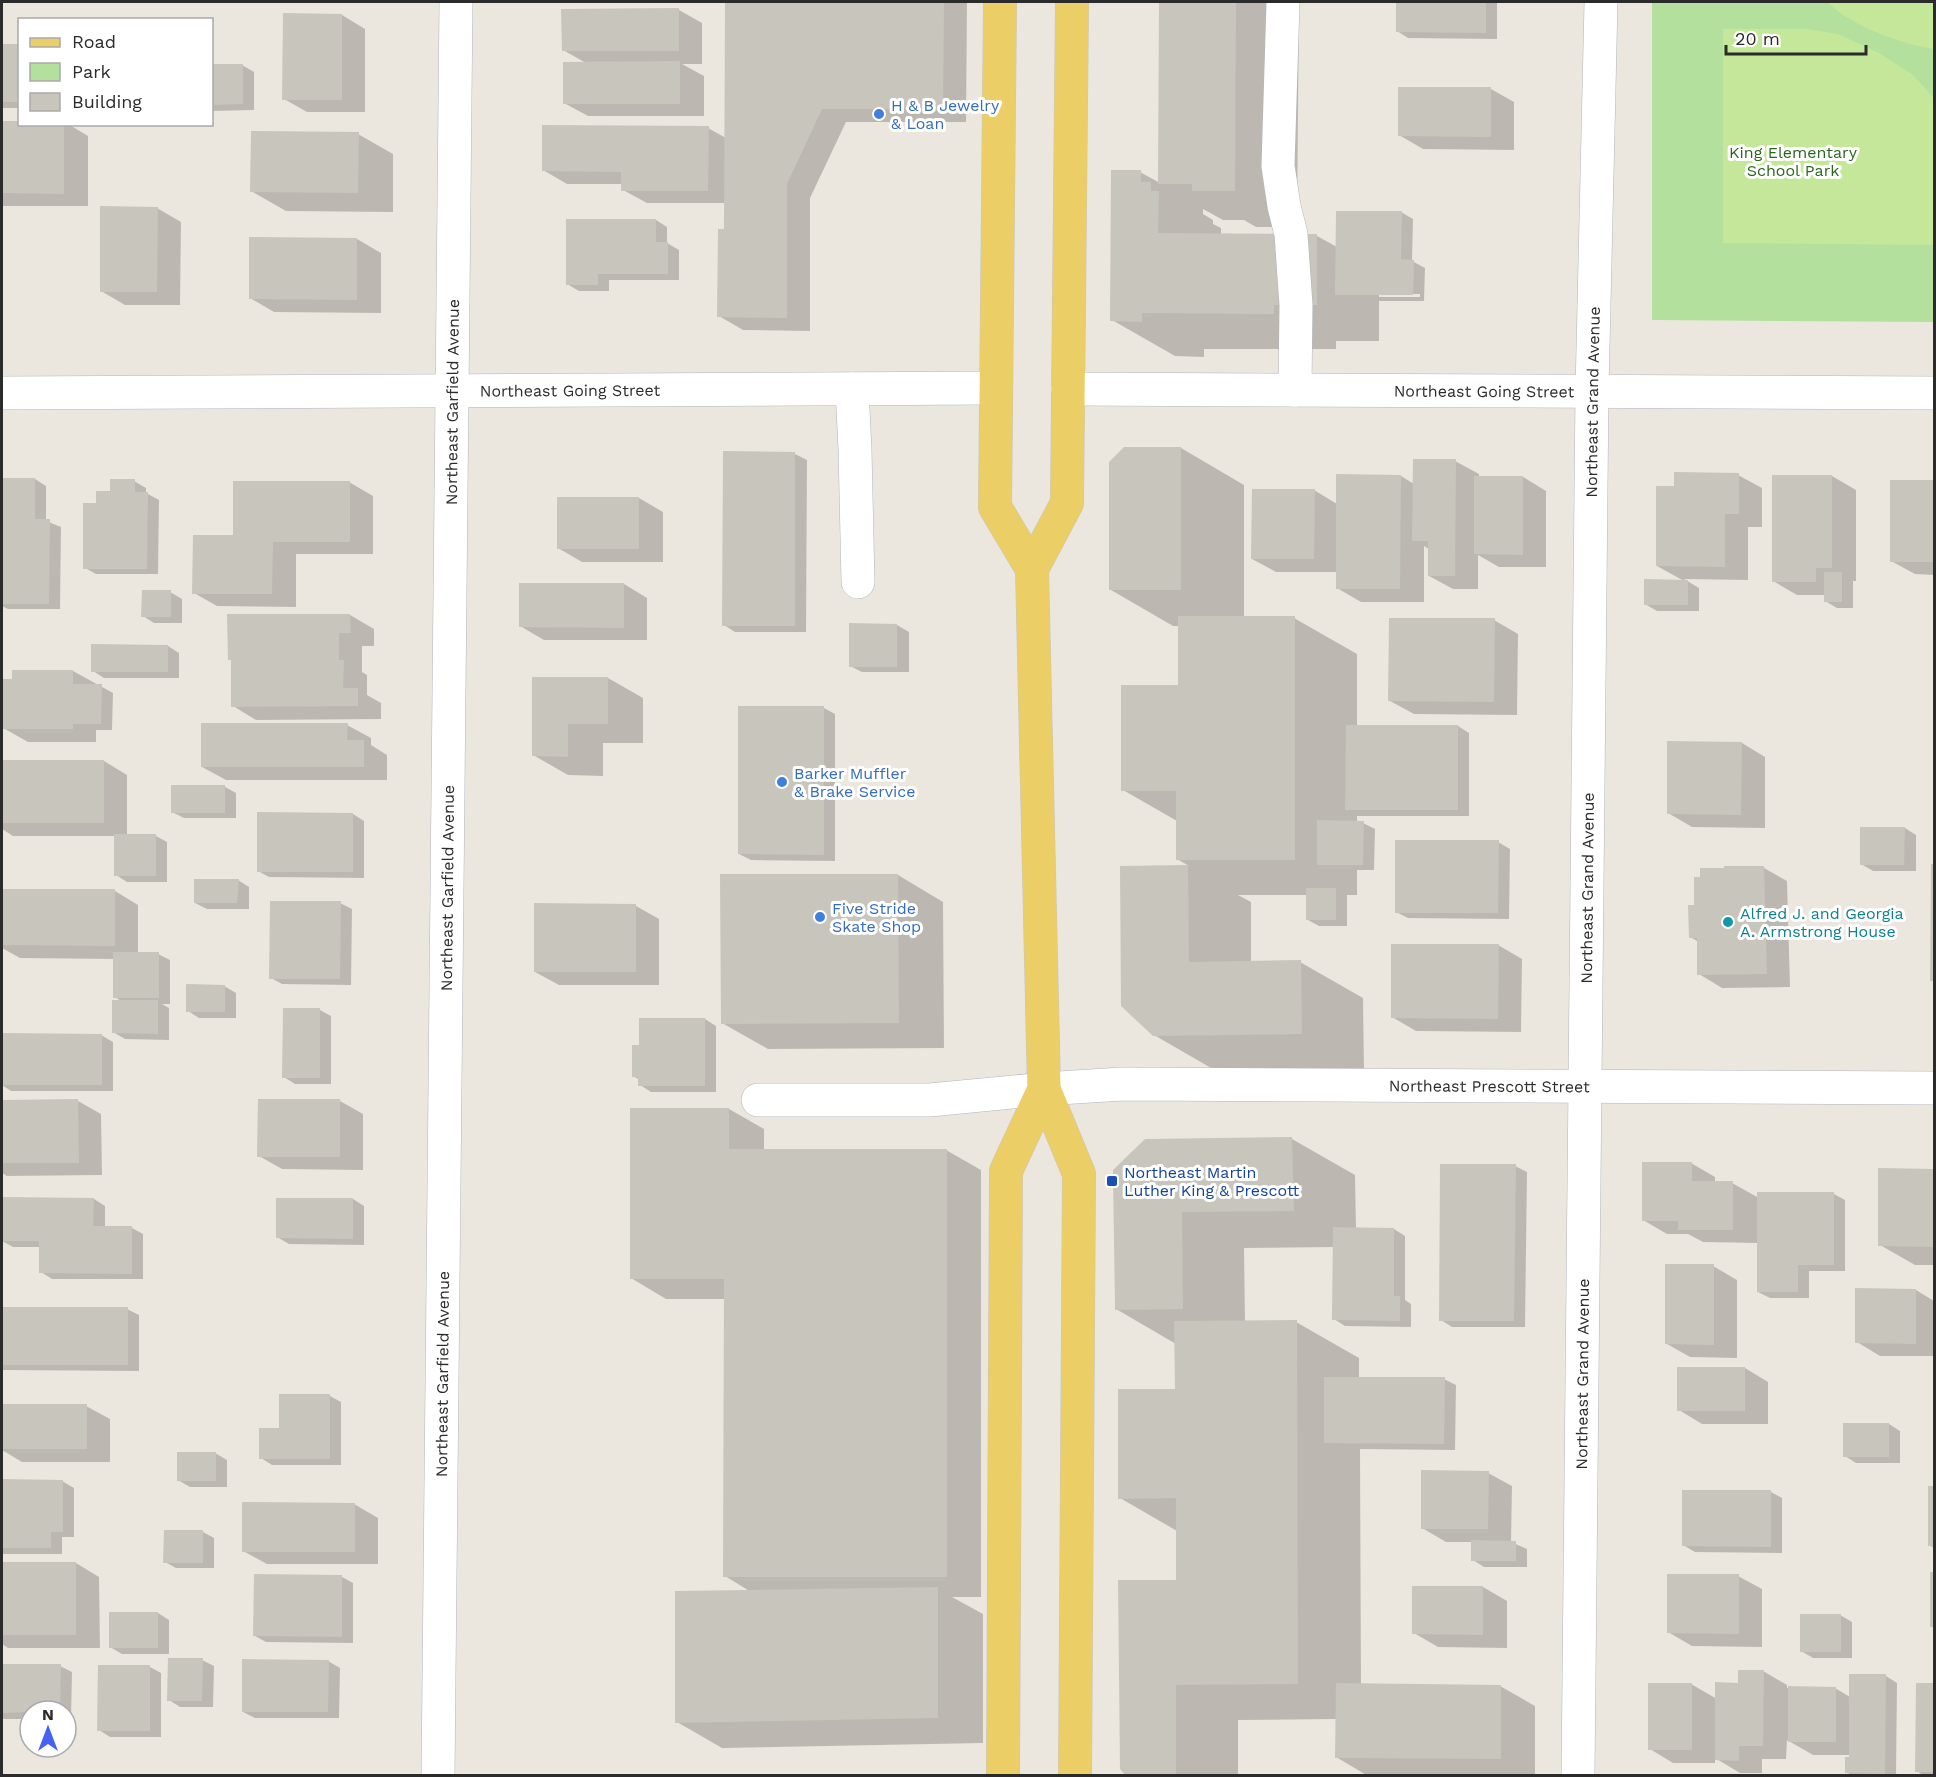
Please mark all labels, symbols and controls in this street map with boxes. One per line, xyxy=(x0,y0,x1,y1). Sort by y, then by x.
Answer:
legend xyxy=(18,18,213,126)
scale bar xyxy=(1726,18,1866,56)
text: 20 m xyxy=(1735,28,1780,49)
text: Road xyxy=(72,31,116,52)
text: Park xyxy=(72,61,111,82)
text: Building xyxy=(72,91,142,112)
place label: H & B Jewelry & Loan xyxy=(891,96,1000,133)
marker: H & B Jewelry & Loan xyxy=(872,107,886,121)
park label: King Elementary School Park xyxy=(1729,143,1858,180)
street label: Northeast Garfield Avenue xyxy=(441,299,462,505)
street label: Northeast Grand Avenue xyxy=(1581,306,1603,498)
street label: Northeast Going Street xyxy=(480,380,661,400)
street label: Northeast Going Street xyxy=(1394,381,1575,401)
place label: Barker Muffler & Brake Service xyxy=(794,764,916,801)
marker: Barker Muffler & Brake Service xyxy=(775,775,789,789)
street label: Northeast Garfield Avenue xyxy=(436,785,458,991)
street label: Northeast Grand Avenue xyxy=(1577,792,1597,984)
place label: Five Stride Skate Shop xyxy=(832,899,921,936)
place label: Alfred J. and Georgia A. Armstrong House xyxy=(1740,904,1904,941)
marker: Five Stride Skate Shop xyxy=(813,910,827,924)
marker: Alfred J. and Georgia A. Armstrong House xyxy=(1721,915,1735,929)
street label: Northeast Prescott Street xyxy=(1389,1076,1590,1096)
place label: Northeast Martin Luther King & Prescott xyxy=(1124,1163,1300,1200)
marker: Northeast Martin Luther King & Prescott xyxy=(1105,1174,1119,1188)
street label: Northeast Garfield Avenue xyxy=(432,1271,453,1477)
street label: Northeast Grand Avenue xyxy=(1572,1278,1593,1470)
north arrow xyxy=(18,1699,78,1759)
text: N xyxy=(42,1705,54,1724)

